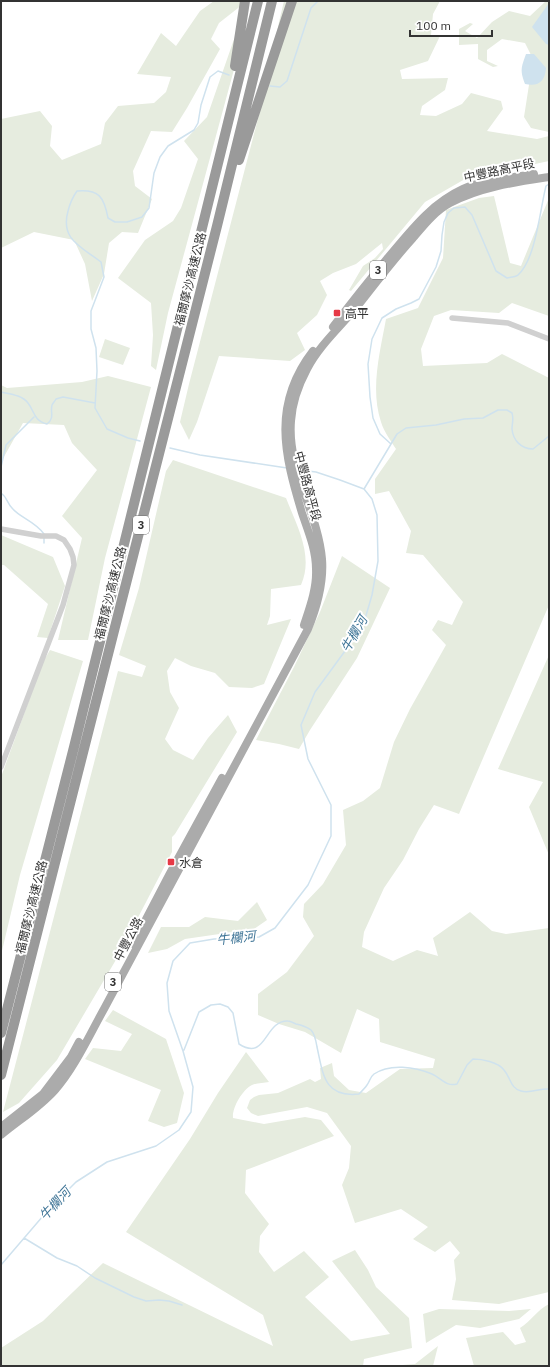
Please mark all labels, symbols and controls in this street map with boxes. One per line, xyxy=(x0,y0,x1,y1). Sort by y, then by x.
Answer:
scale bar xyxy=(410,12,492,38)
text: 100 m xyxy=(416,18,451,33)
street label: 中豐路高平段 xyxy=(462,155,536,185)
street label: 福爾摩沙高速公路 xyxy=(171,231,209,327)
road number: 3 xyxy=(370,261,386,279)
place label: 高平 xyxy=(345,306,369,321)
marker: 高平 xyxy=(332,308,342,318)
street label: 中豐路高平段 xyxy=(291,449,325,523)
road number: 3 xyxy=(133,516,149,534)
street label: 福爾摩沙高速公路 xyxy=(91,545,129,641)
water label: 牛欄河 xyxy=(337,610,373,655)
place label: 水倉 xyxy=(179,855,203,870)
marker: 水倉 xyxy=(166,857,176,867)
street label: 福爾摩沙高速公路 xyxy=(12,859,50,955)
street label: 中豐公路 xyxy=(110,914,146,964)
water label: 牛欄河 xyxy=(216,927,259,948)
road number: 3 xyxy=(105,973,121,991)
water label: 牛欄河 xyxy=(35,1182,77,1224)

